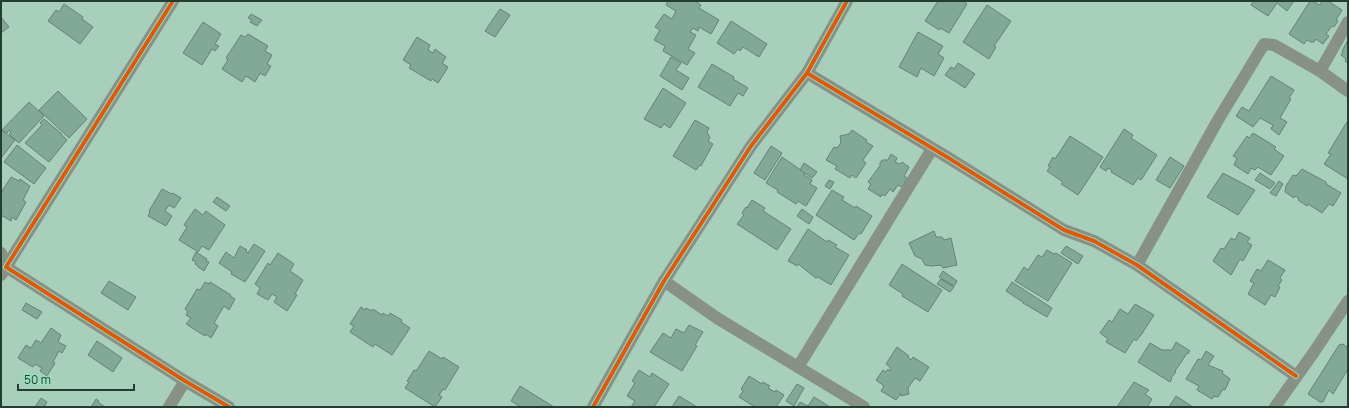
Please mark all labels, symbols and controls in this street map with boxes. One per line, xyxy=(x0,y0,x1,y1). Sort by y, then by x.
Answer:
scale bar xyxy=(18,366,134,392)
text: 50 m xyxy=(24,371,51,388)

